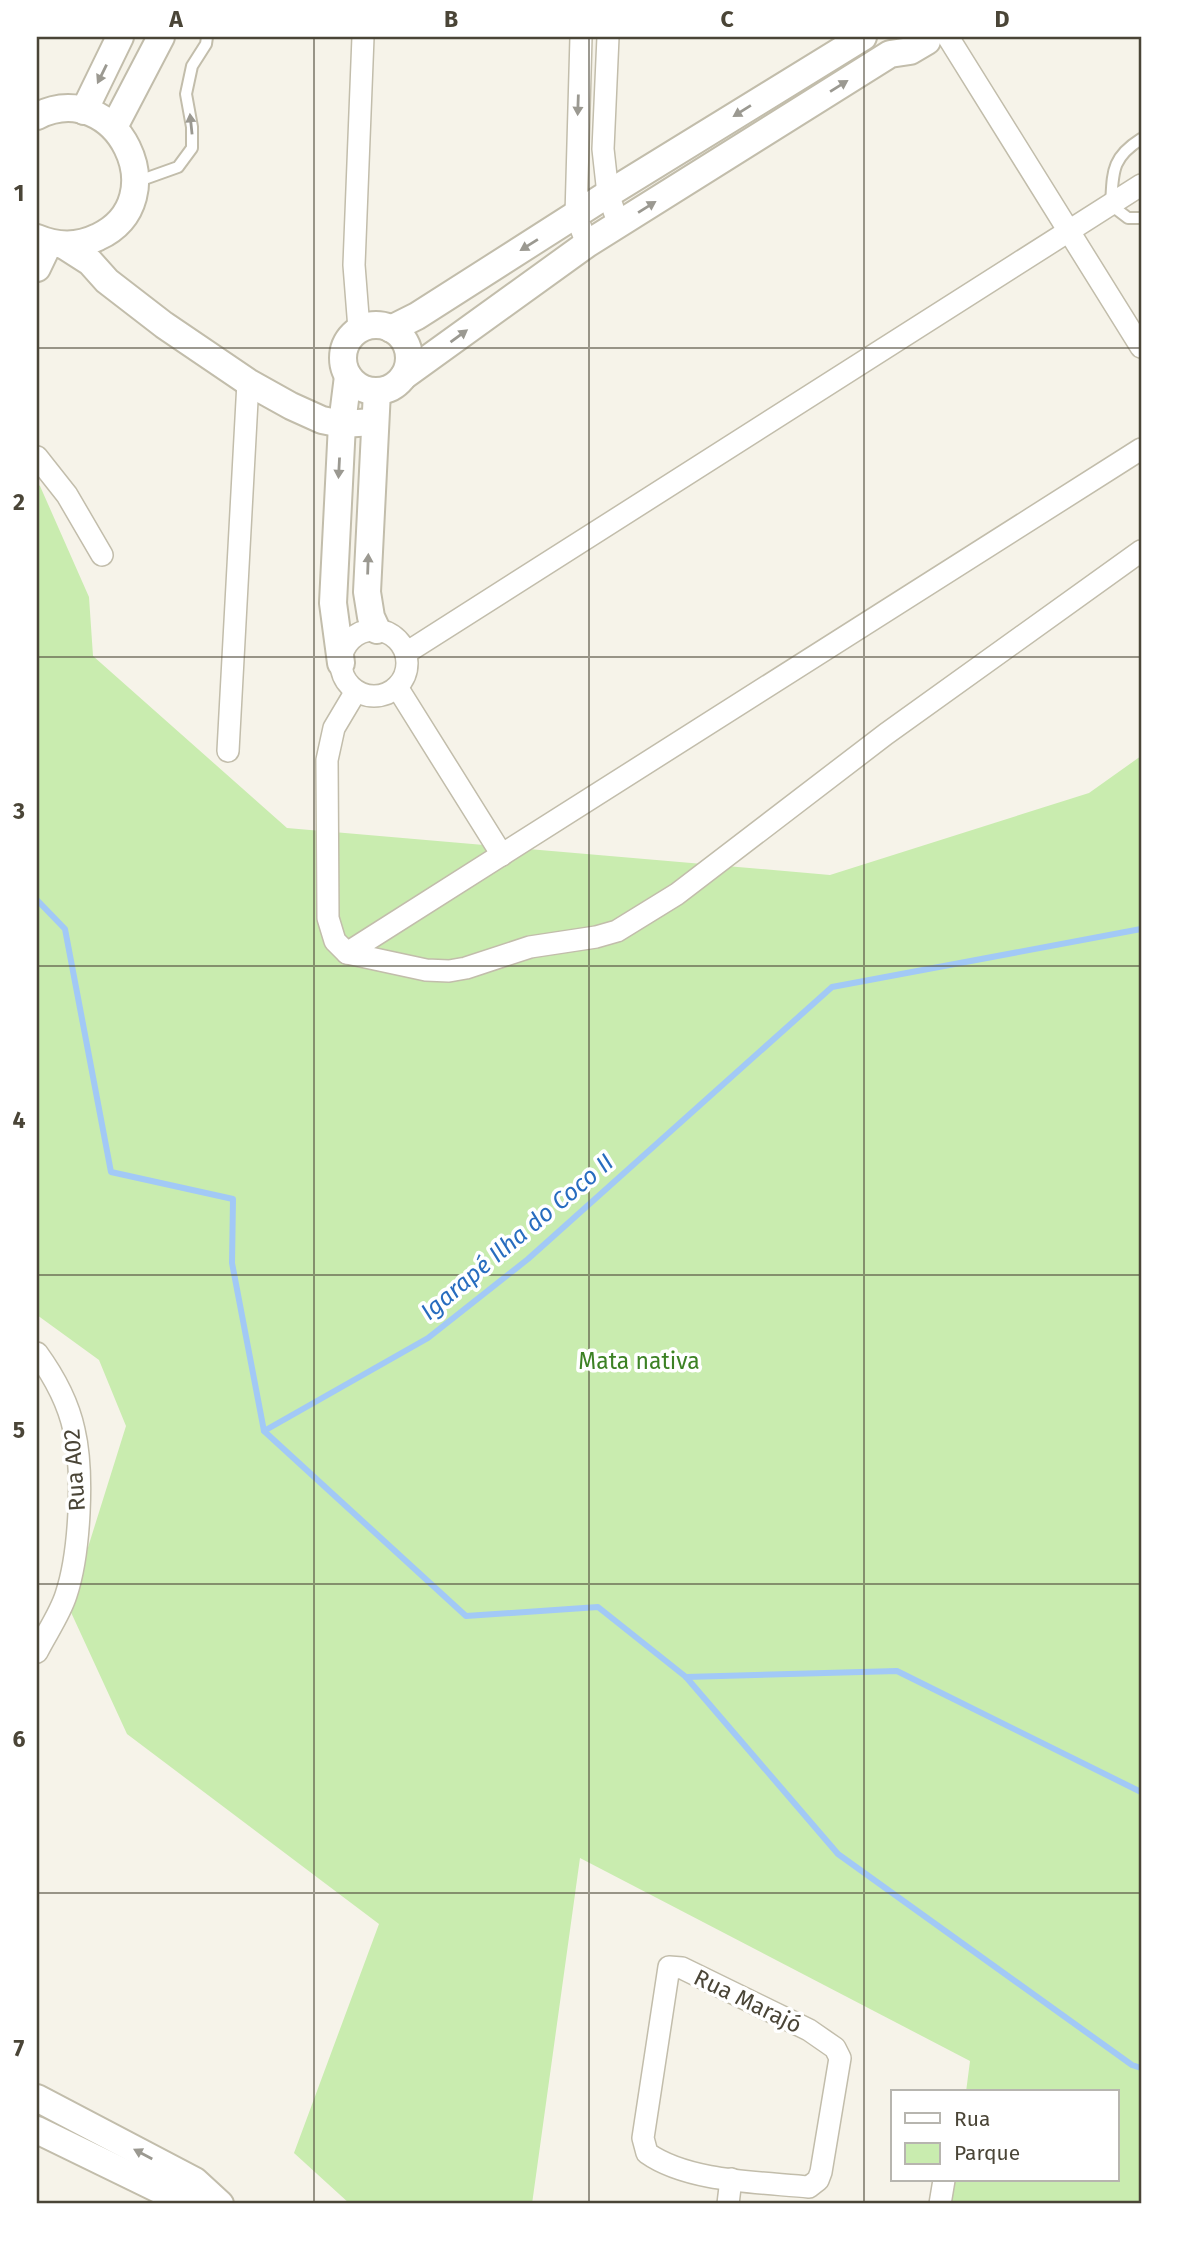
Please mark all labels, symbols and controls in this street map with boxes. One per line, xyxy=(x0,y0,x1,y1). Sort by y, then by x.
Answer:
text: A xyxy=(168,5,183,33)
text: B xyxy=(444,5,458,33)
text: C xyxy=(720,5,734,33)
text: D xyxy=(995,5,1010,33)
one-way arrow xyxy=(96,64,107,84)
one-way arrow xyxy=(830,80,849,93)
one-way arrow xyxy=(572,94,583,116)
one-way arrow xyxy=(733,105,752,117)
one-way arrow xyxy=(185,113,196,135)
text: 1 xyxy=(14,179,24,207)
one-way arrow xyxy=(637,201,656,214)
one-way arrow xyxy=(519,238,539,251)
one-way arrow xyxy=(450,329,468,343)
one-way arrow xyxy=(333,457,344,479)
text: 2 xyxy=(13,488,25,516)
one-way arrow xyxy=(362,553,373,575)
text: 3 xyxy=(12,797,25,825)
text: 4 xyxy=(13,1106,26,1134)
water label: Igarapé Ilha do Coco II xyxy=(415,1148,619,1326)
park label: Mata nativa xyxy=(578,1347,700,1375)
text: 5 xyxy=(13,1416,25,1444)
street label: Rua A02 xyxy=(57,1428,91,1512)
text: 6 xyxy=(13,1725,26,1753)
street label: Rua Marajó xyxy=(689,1963,807,2039)
text: 7 xyxy=(14,2034,25,2062)
legend xyxy=(891,2090,1118,2182)
text: Rua xyxy=(954,2106,990,2132)
text: Parque xyxy=(954,2140,1020,2166)
one-way arrow xyxy=(133,2148,153,2160)

